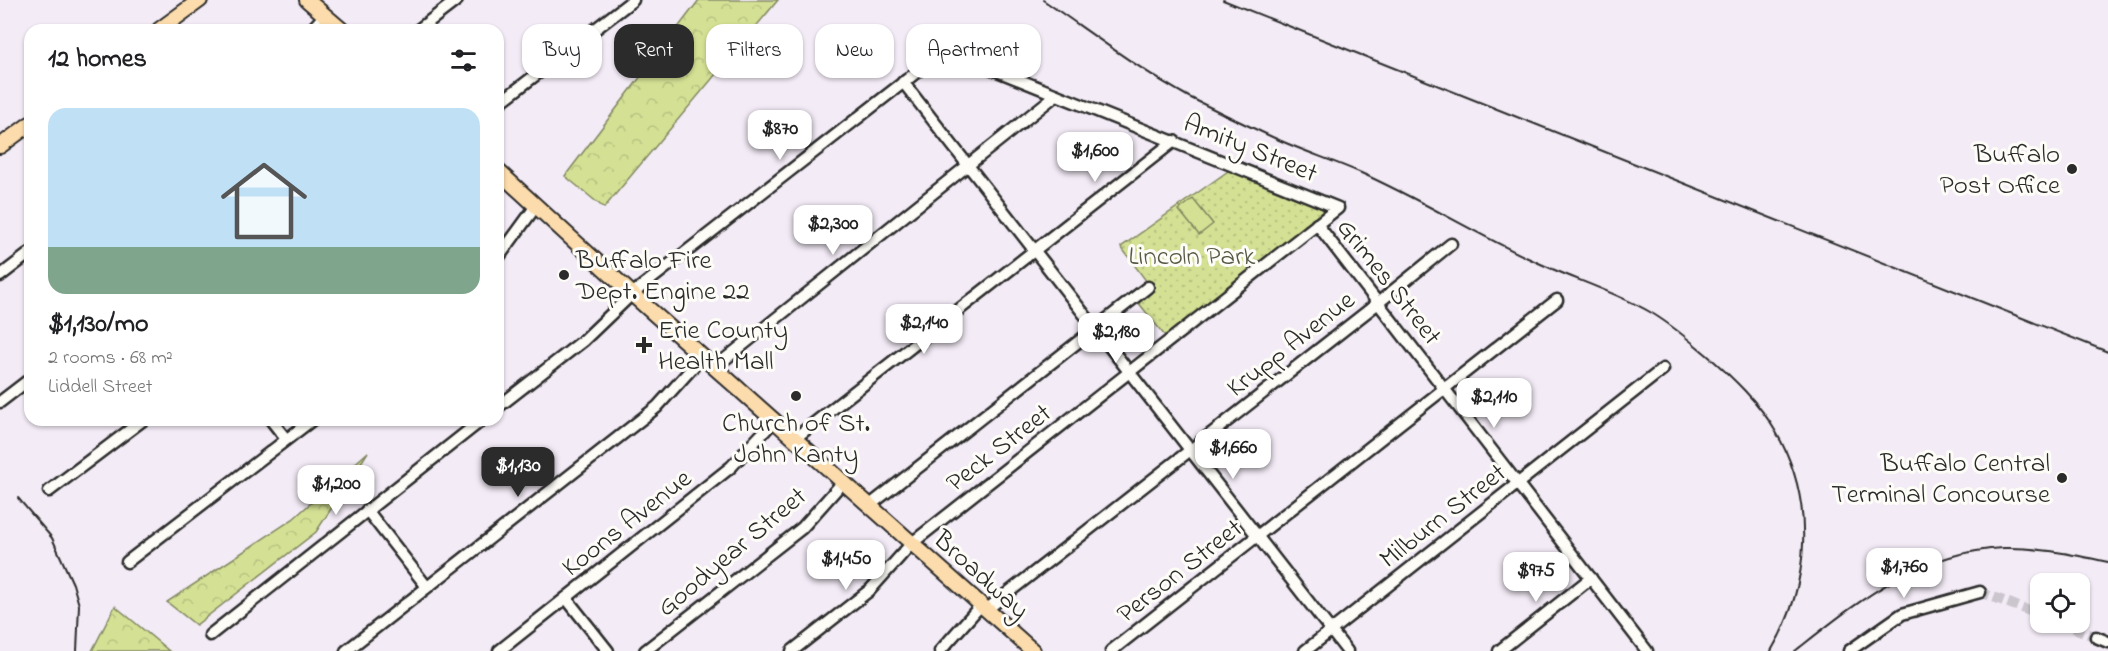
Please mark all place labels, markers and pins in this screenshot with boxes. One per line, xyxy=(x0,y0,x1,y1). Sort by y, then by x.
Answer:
pin: $870 xyxy=(744,110,816,161)
pin: $1,600 xyxy=(1046,132,1144,183)
place label: Buffalo Post Office xyxy=(1940,136,2061,206)
marker: Buffalo Post Office xyxy=(2065,162,2079,176)
pin: $2,300 xyxy=(784,205,882,256)
place label: Buffalo Fire Dept. Engine 22 xyxy=(575,242,750,312)
marker: Buffalo Fire Dept. Engine 22 xyxy=(557,268,571,282)
pin: $2,140 xyxy=(875,304,973,355)
place label: Erie County Health Mall xyxy=(658,312,788,382)
pin: $2,180 xyxy=(1067,313,1165,364)
marker: Erie County Health Mall xyxy=(635,336,653,354)
pin: $2,110 xyxy=(1445,378,1543,429)
marker: Church of St. John Kanty xyxy=(789,389,803,403)
place label: Church of St. John Kanty xyxy=(722,405,870,475)
pin: $1,660 xyxy=(1184,429,1282,480)
place label: Buffalo Central Terminal Concourse xyxy=(1831,445,2051,515)
pin: $1,130 xyxy=(469,447,567,498)
pin: $1,200 xyxy=(287,465,385,516)
marker: Buffalo Central Terminal Concourse xyxy=(2055,471,2069,485)
pin: $1,450 xyxy=(797,540,895,591)
pin: $1,760 xyxy=(1855,548,1953,599)
pin: $975 xyxy=(1500,552,1572,603)

